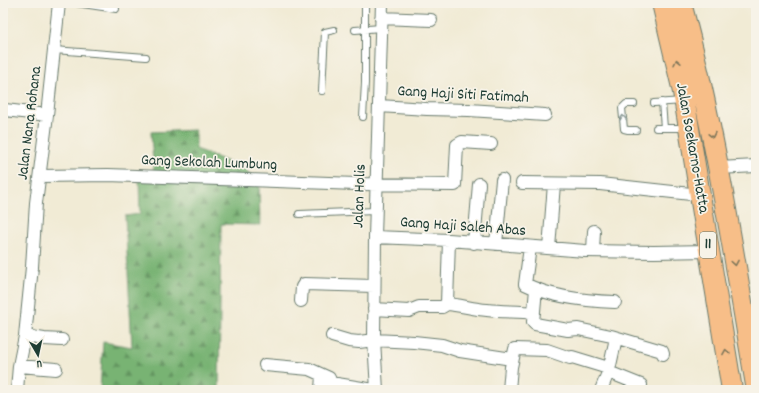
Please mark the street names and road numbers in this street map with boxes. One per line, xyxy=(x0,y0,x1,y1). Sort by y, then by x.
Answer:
street label: Jalan Nana Rohana xyxy=(12,64,48,181)
street label: Gang Haji Siti Fatimah xyxy=(397,80,529,110)
street label: Jalan Soekarno-Hatta xyxy=(669,81,715,215)
street label: Gang Sekolah Lumbung xyxy=(140,149,278,177)
street label: Jalan Holis xyxy=(347,163,373,229)
street label: Gang Haji Saleh Abas xyxy=(399,211,527,243)
road number: 11 xyxy=(700,232,716,258)

